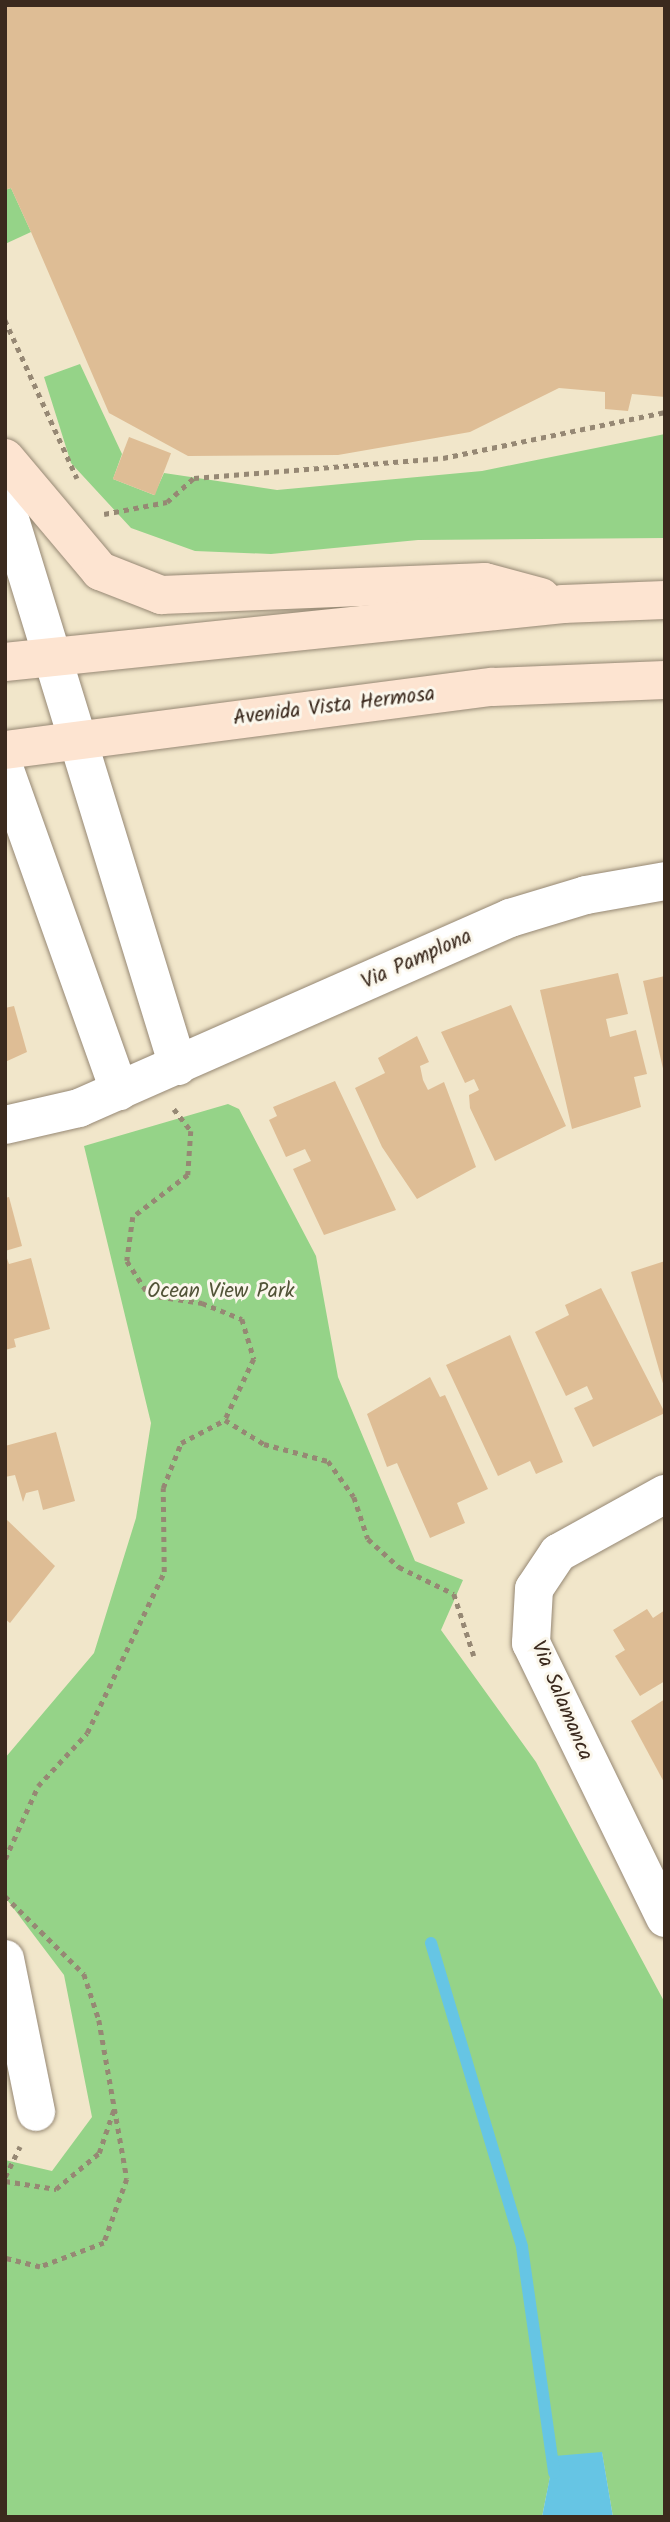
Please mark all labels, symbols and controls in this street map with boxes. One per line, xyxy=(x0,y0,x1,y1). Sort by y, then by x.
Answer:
street label: Avenida Vista Hermosa xyxy=(232,682,436,732)
street label: Via Pamplona xyxy=(358,924,476,996)
park label: Ocean View Park xyxy=(147,1279,295,1305)
street label: Via Salamanca xyxy=(525,1637,597,1765)

